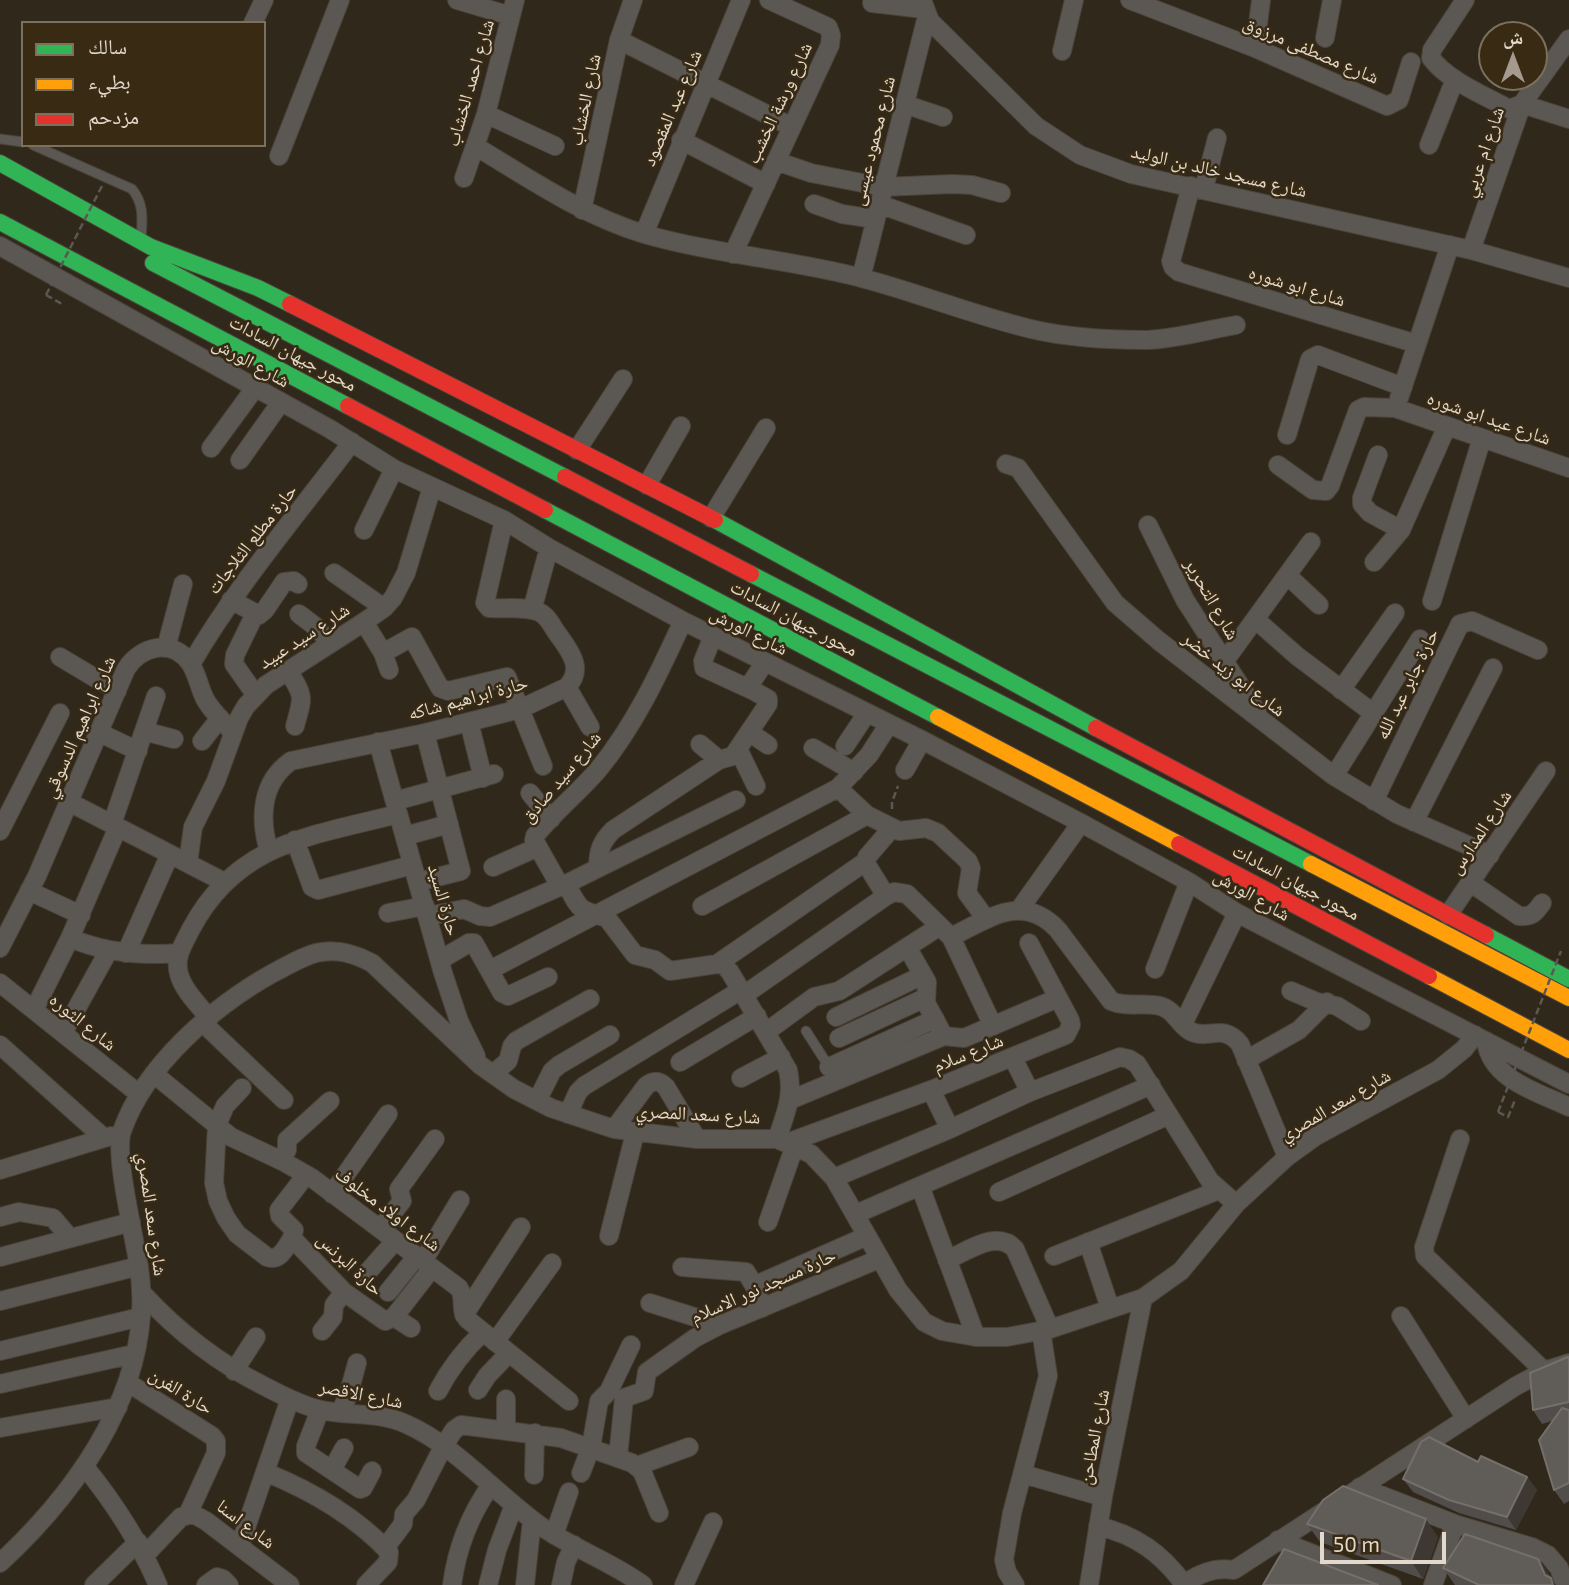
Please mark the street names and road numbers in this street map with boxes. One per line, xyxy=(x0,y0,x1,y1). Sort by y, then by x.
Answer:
street label: شارع مصطفى مرزوق xyxy=(1240,11,1382,89)
street label: شارع احمد الخشاب xyxy=(441,17,499,149)
street label: شارع ورشة الخشب xyxy=(741,39,817,167)
street label: شارع عبد المقصود xyxy=(637,46,707,170)
street label: شارع الخشاب xyxy=(564,52,606,148)
street label: شارع محمود عيسى xyxy=(846,74,900,208)
street label: شارع ام عربي xyxy=(1457,104,1509,200)
street label: شارع مسجد خالد بن الوليد xyxy=(1129,140,1309,202)
street label: شارع ابو شوره xyxy=(1246,261,1348,311)
street label: محور جيهان السادات xyxy=(225,310,361,396)
street label: شارع الورش xyxy=(209,332,293,392)
street label: شارع عيد ابو شوره xyxy=(1424,386,1554,450)
street label: حارة مطلع الثلاجات xyxy=(202,479,302,599)
street label: شارع التحرير xyxy=(1180,554,1244,644)
street label: محور جيهان السادات xyxy=(726,575,862,661)
street label: شارع سيد عبيد xyxy=(254,598,354,674)
street label: شارع الورش xyxy=(706,602,792,660)
street label: حارة جابر عبد الله xyxy=(1370,625,1444,743)
street label: شارع ابو زيد خضر xyxy=(1178,627,1290,721)
street label: شارع ابراهيم الدسوقي xyxy=(37,652,121,802)
street label: حارة ابراهيم شاكه xyxy=(406,671,530,725)
street label: شارع سيد صادق xyxy=(516,726,606,828)
street label: شارع المدارس xyxy=(1443,785,1517,879)
street label: محور جيهان السادات xyxy=(1228,839,1364,925)
street label: حارة السيد xyxy=(423,862,465,938)
street label: شارع الورش xyxy=(1210,864,1294,926)
street label: شارع الثوره xyxy=(45,988,121,1056)
street label: شارع سلام xyxy=(930,1029,1006,1077)
street label: شارع سعد المصري xyxy=(1275,1064,1395,1146)
street label: شارع سعد المصري xyxy=(635,1099,761,1129)
street label: شارع سعد المصري xyxy=(132,1151,172,1277)
street label: شارع اولاد مخلوف xyxy=(331,1162,445,1256)
street label: حارة البرنس xyxy=(312,1228,388,1300)
street label: حارة مسجد نور الاسلام xyxy=(687,1244,839,1328)
street label: حارة الفرن xyxy=(145,1363,217,1419)
street label: شارع الاقصر xyxy=(317,1375,405,1413)
street label: شارع المطاحن xyxy=(1074,1387,1114,1487)
street label: شارع اسنا xyxy=(212,1495,280,1553)

